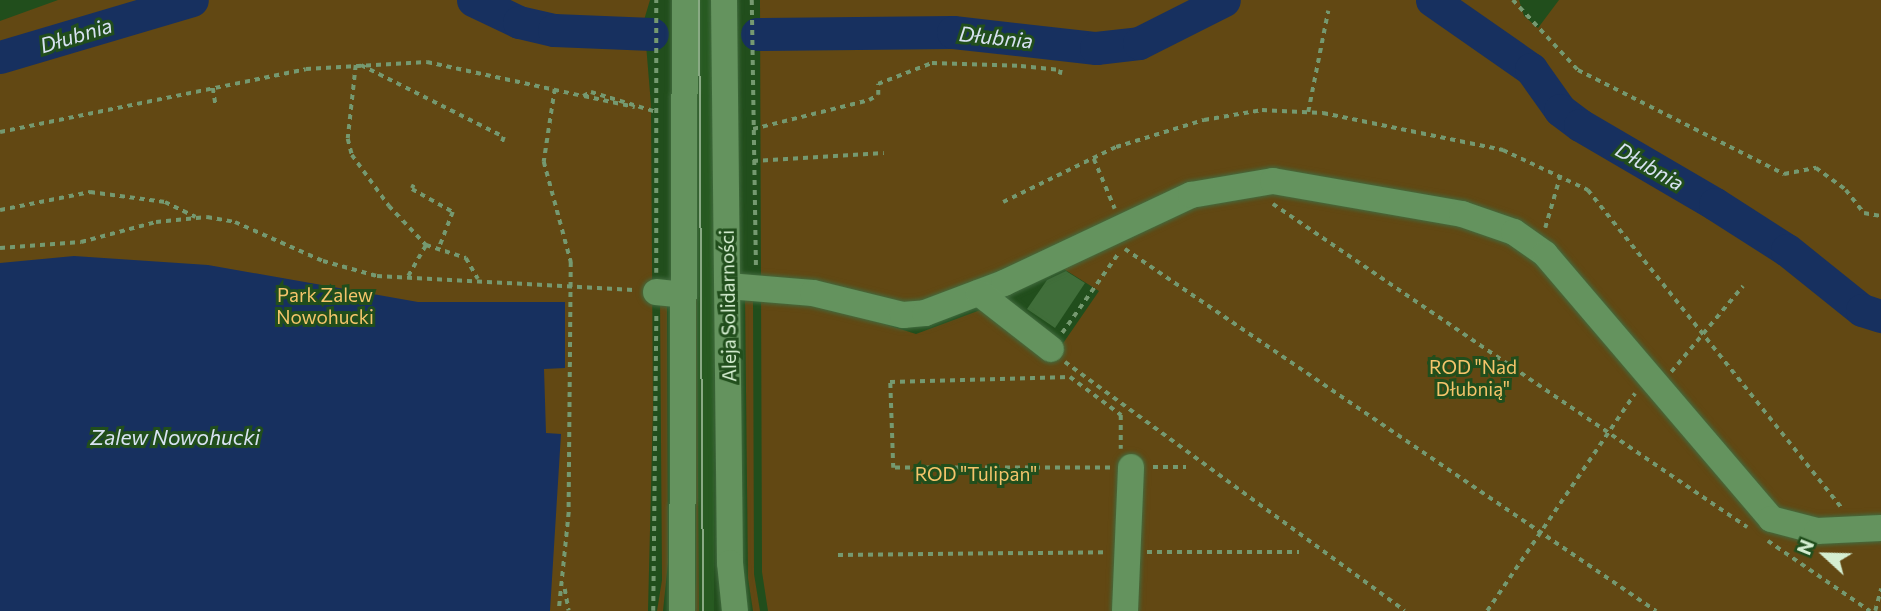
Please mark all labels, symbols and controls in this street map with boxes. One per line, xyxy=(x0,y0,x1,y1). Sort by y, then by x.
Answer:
water label: Dłubnia xyxy=(37,12,115,58)
water label: Dłubnia xyxy=(958,21,1034,53)
water label: Dłubnia xyxy=(1612,136,1688,196)
street label: Aleja Solidarności xyxy=(715,230,741,382)
park label: Park Zalew Nowohucki xyxy=(276,284,374,328)
park label: ROD "Nad Dłubnią" xyxy=(1429,356,1517,400)
water label: Zalew Nowohucki xyxy=(90,424,260,450)
park label: ROD "Tulipan" xyxy=(915,463,1037,485)
north arrow xyxy=(1790,520,1860,590)
text: N xyxy=(1792,536,1818,558)

